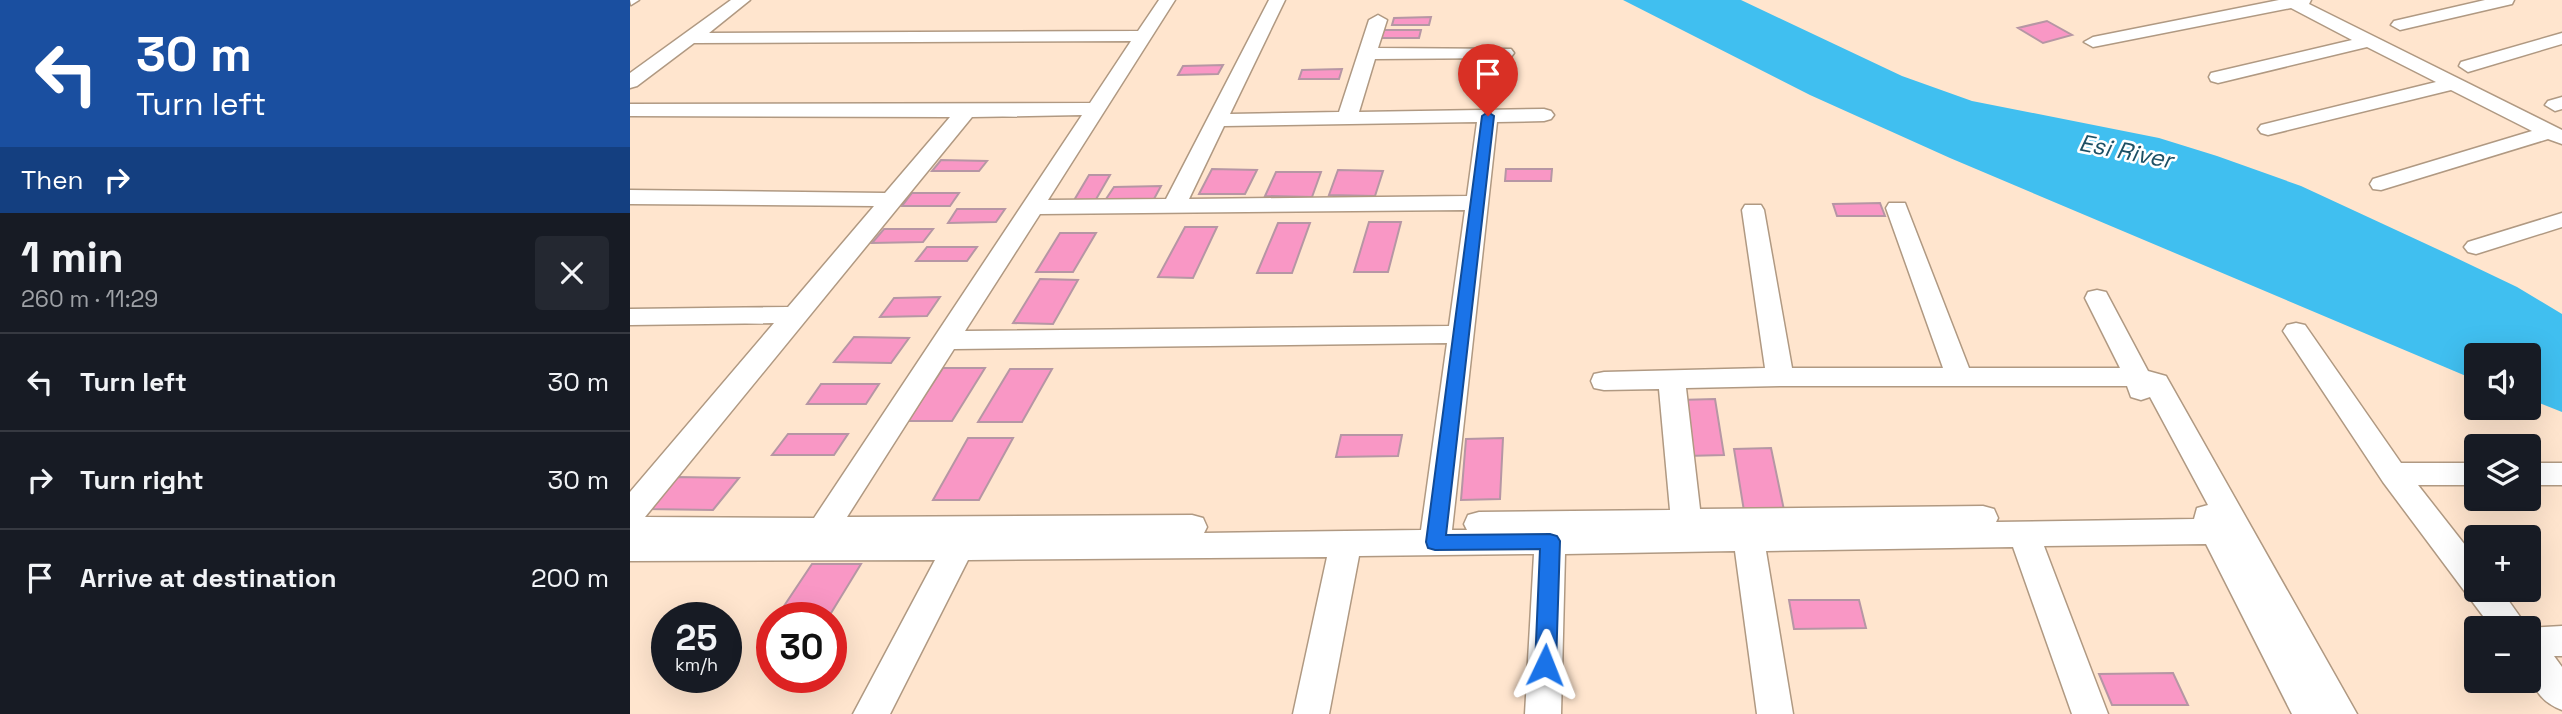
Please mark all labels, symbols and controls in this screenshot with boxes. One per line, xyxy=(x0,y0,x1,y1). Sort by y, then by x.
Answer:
text: 30 m xyxy=(136,23,252,85)
icon: left xyxy=(21,28,112,119)
pin xyxy=(1458,44,1518,116)
icon: arrive xyxy=(1469,55,1507,93)
text: Turn left xyxy=(136,84,266,124)
water label: Esi River xyxy=(2076,127,2178,176)
icon: right xyxy=(98,161,136,199)
text: Then xyxy=(21,163,84,197)
text: 1 min xyxy=(21,231,124,284)
button: close xyxy=(535,236,609,310)
text: 260 m · 11:29 xyxy=(21,284,158,314)
map controls xyxy=(2464,343,2541,693)
button: sound xyxy=(2464,343,2541,420)
icon: left xyxy=(21,363,59,401)
text: Turn left xyxy=(80,365,187,399)
text: 30 m xyxy=(548,365,609,399)
button: layers xyxy=(2464,434,2541,511)
icon: right xyxy=(21,461,59,499)
text: Turn right xyxy=(80,463,204,497)
text: 30 m xyxy=(548,463,609,497)
button: + xyxy=(2464,525,2541,602)
icon: arrive xyxy=(21,559,59,597)
text: Arrive at destination xyxy=(80,561,337,595)
text: 200 m xyxy=(531,561,609,595)
speed limit sign: 30 xyxy=(756,602,847,693)
text: 25 xyxy=(676,616,717,660)
button: − xyxy=(2464,616,2541,693)
position arrow xyxy=(1508,628,1582,702)
text: km/h xyxy=(675,653,718,676)

